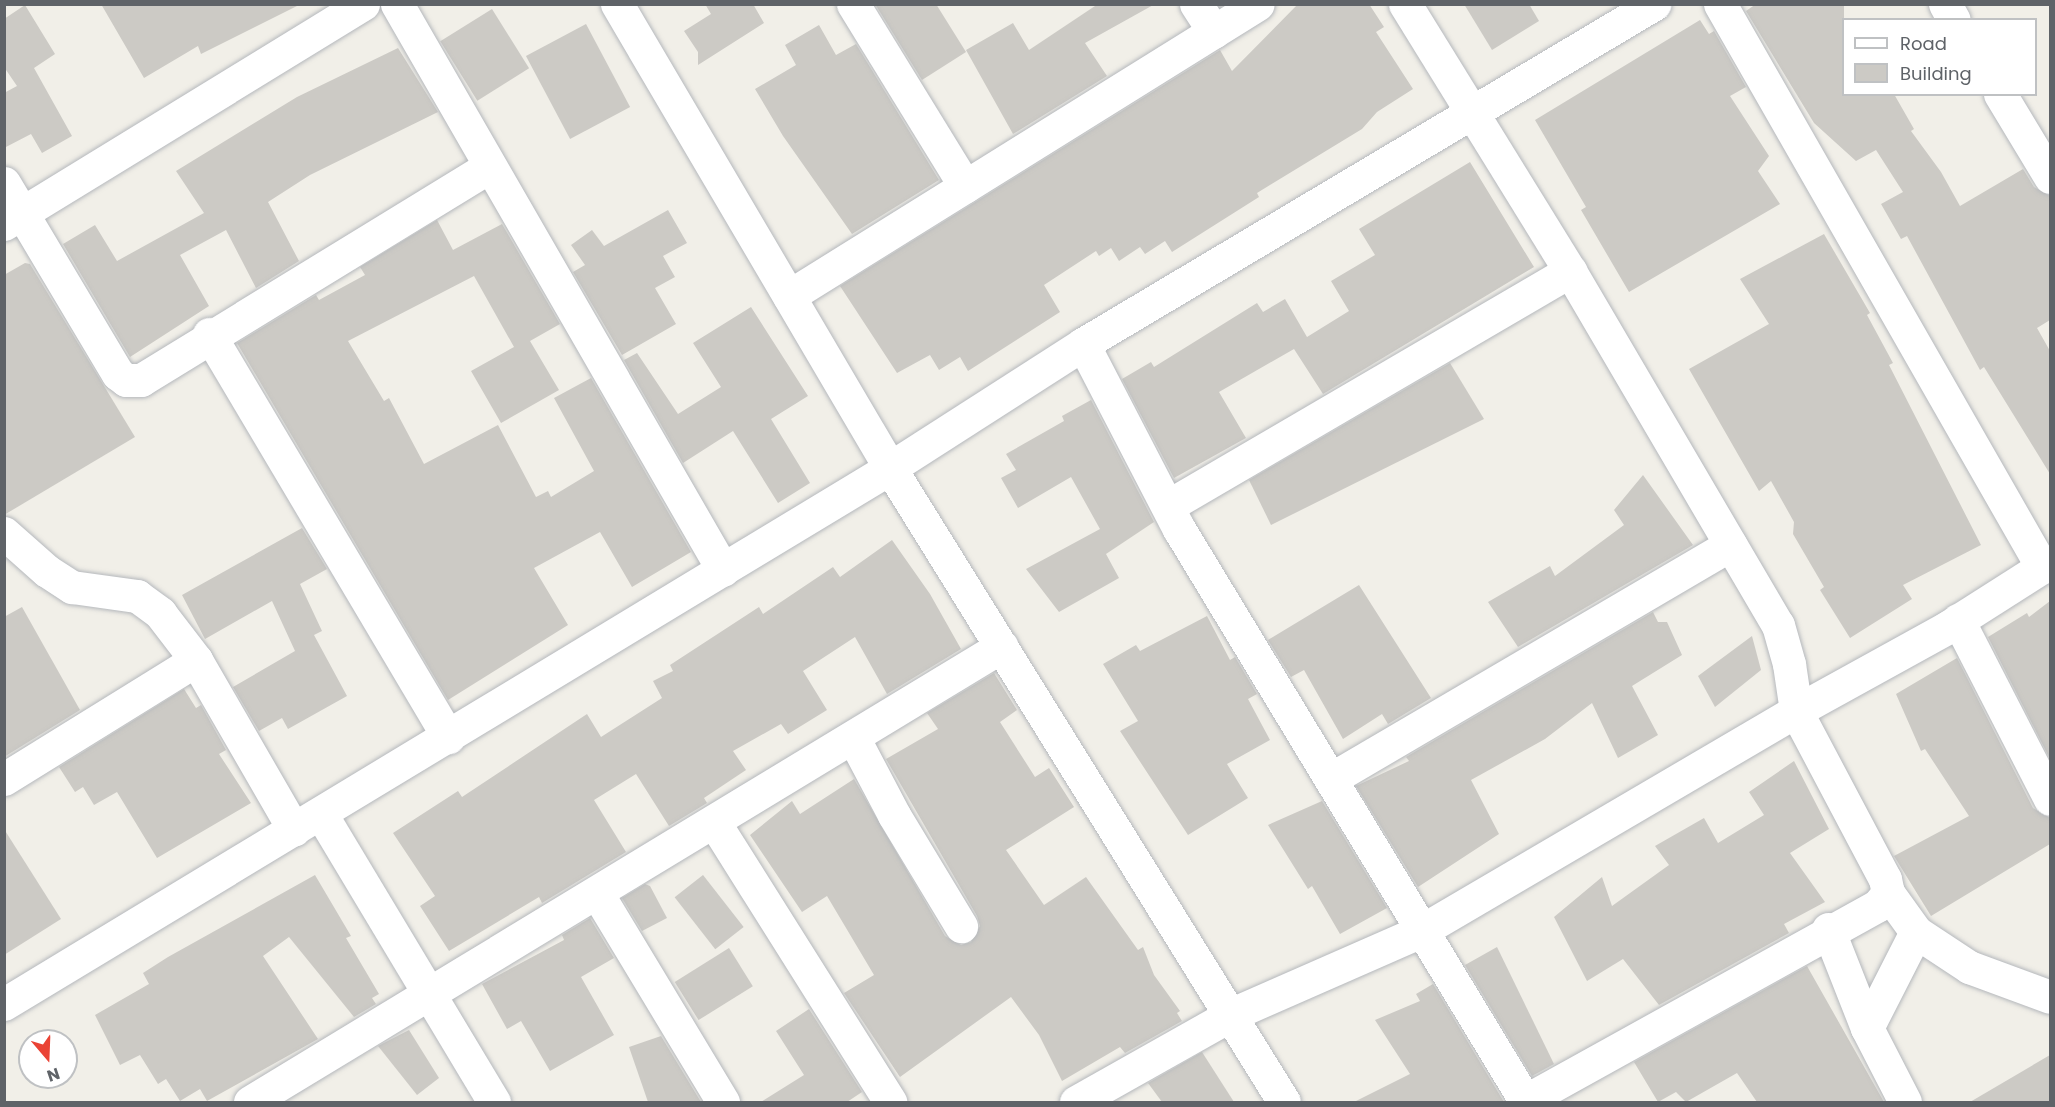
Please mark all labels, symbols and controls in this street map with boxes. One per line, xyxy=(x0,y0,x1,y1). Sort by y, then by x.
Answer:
legend xyxy=(1842,18,2037,96)
text: Road xyxy=(1900,31,1947,56)
text: Building xyxy=(1900,61,1972,86)
north arrow xyxy=(18,1029,78,1089)
text: N xyxy=(44,1062,63,1087)

